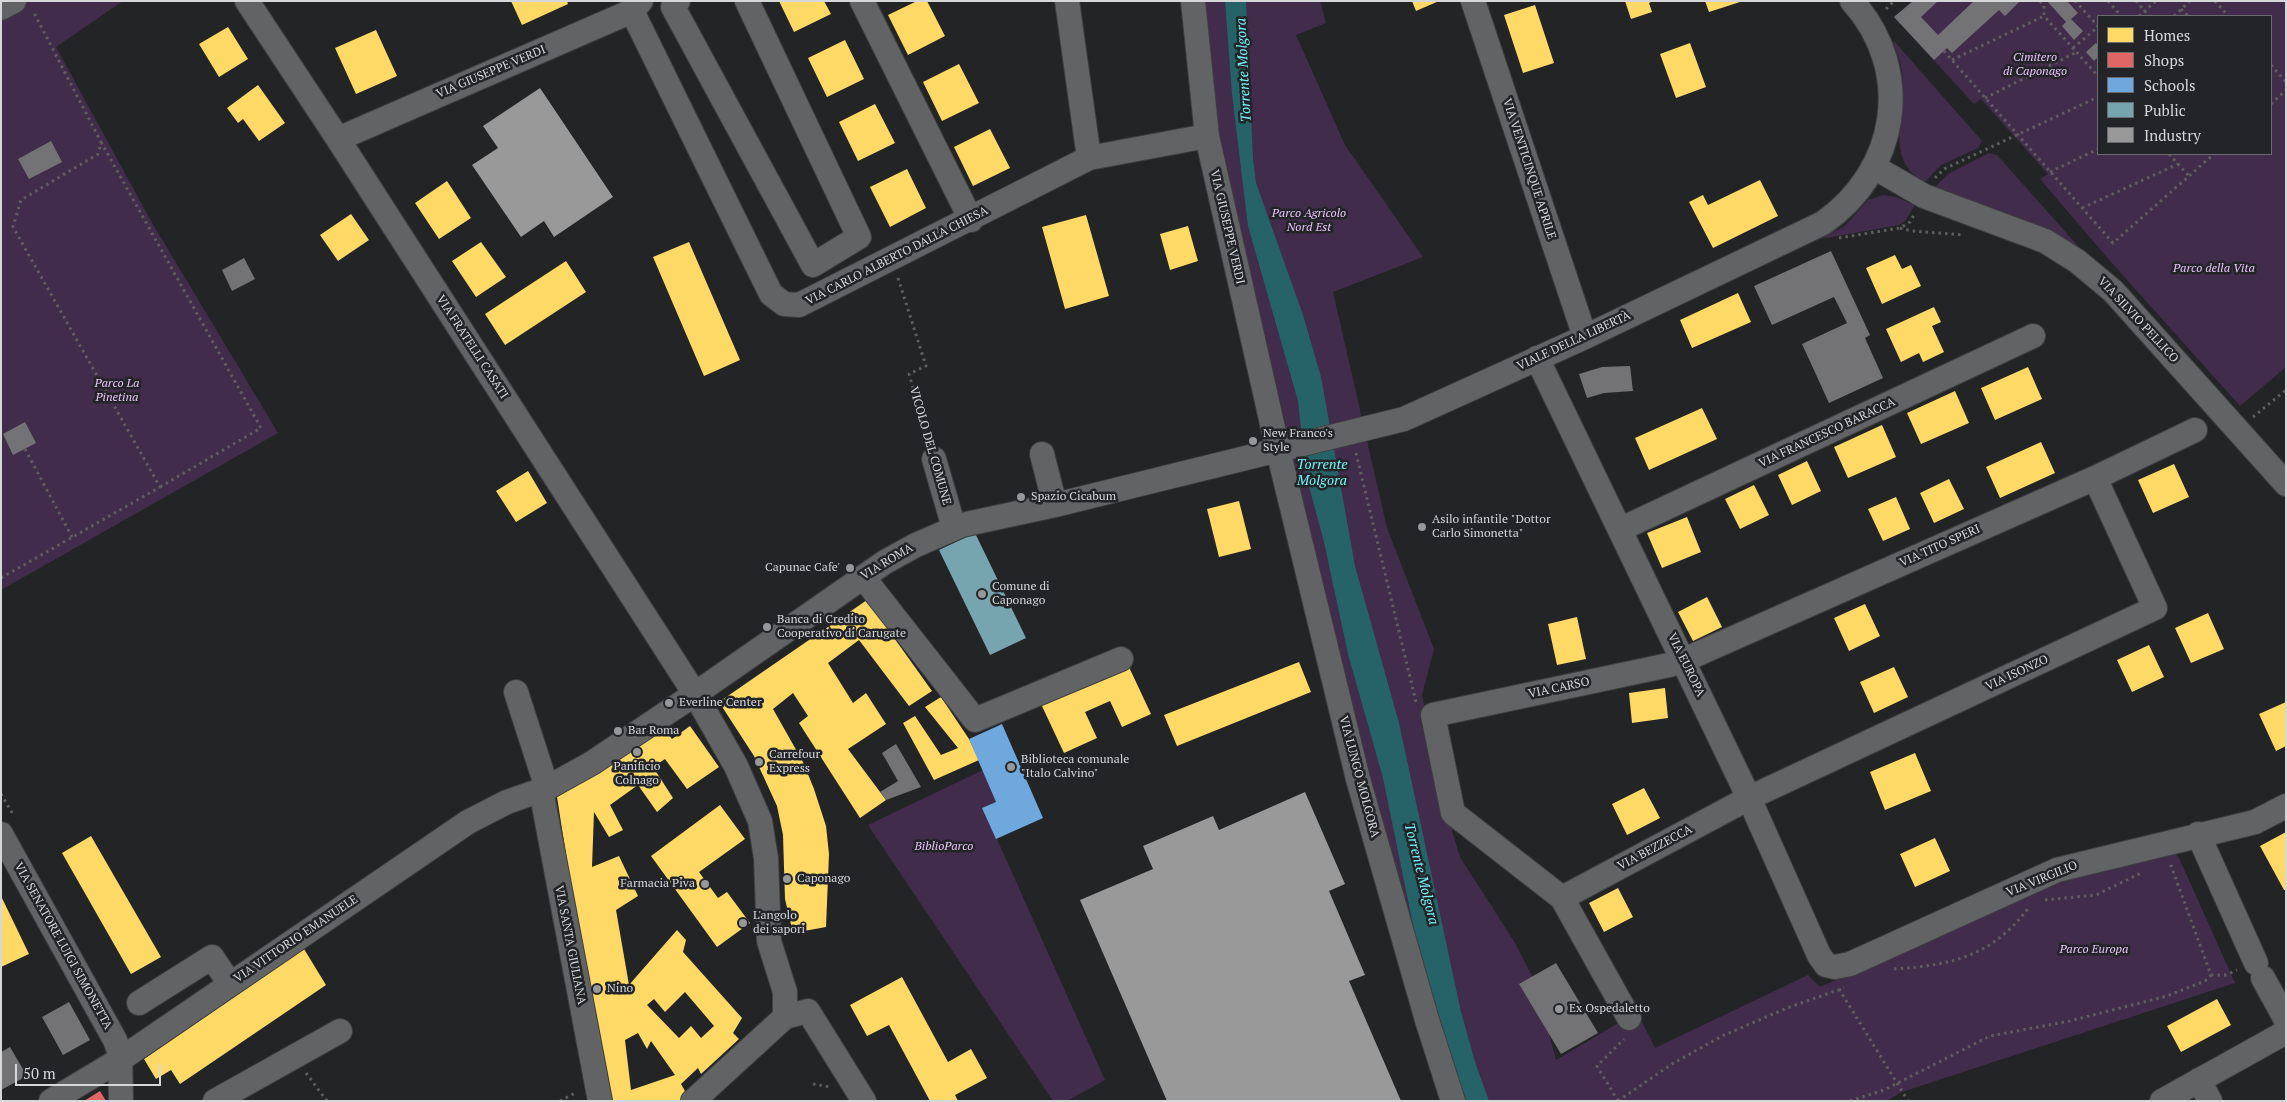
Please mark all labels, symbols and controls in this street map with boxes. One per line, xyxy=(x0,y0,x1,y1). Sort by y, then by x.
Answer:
legend xyxy=(2097,15,2272,155)
water label: Torrente Molgora xyxy=(1233,17,1255,123)
text: Homes xyxy=(2144,25,2190,45)
street label: VIA GIUSEPPE VERDI xyxy=(434,42,548,102)
text: Shops xyxy=(2144,50,2184,70)
park label: Cimitero di Caponago xyxy=(2003,51,2067,79)
text: Schools xyxy=(2144,75,2195,95)
street label: VIA VENTICINQUE APRILE xyxy=(1499,97,1559,241)
text: Public xyxy=(2144,100,2186,120)
text: Industry xyxy=(2144,125,2201,145)
street label: VIA GIUSEPPE VERDI xyxy=(1207,168,1247,286)
street label: VIA CARLO ALBERTO DALLA CHIESA xyxy=(803,204,991,308)
park label: Parco Agricolo Nord Est xyxy=(1272,207,1346,235)
park label: Parco della Vita xyxy=(2173,262,2255,276)
street label: VIA SILVIO PELLICO xyxy=(2095,274,2181,366)
street label: VIA FRATELLI CASATI xyxy=(433,293,511,401)
street label: VIALE DELLA LIBERTÀ xyxy=(1515,308,1633,374)
park label: Parco La Pinetina xyxy=(95,377,139,405)
street label: VICOLO DEL COMUNE xyxy=(906,385,954,507)
street label: VIA FRANCESCO BARACCA xyxy=(1756,395,1898,471)
place label: New Franco's Style xyxy=(1263,427,1333,455)
marker: New Franco's Style xyxy=(1247,435,1259,447)
water label: Torrente Molgora xyxy=(1296,457,1348,490)
place label: Spazio Cicabum xyxy=(1031,490,1116,504)
marker: Spazio Cicabum xyxy=(1015,491,1027,503)
place label: Asilo infantile "Dottor Carlo Simonetta" xyxy=(1432,513,1551,541)
marker: Asilo infantile "Dottor Carlo Simonetta" xyxy=(1416,521,1428,533)
street label: VIA TITO SPERI xyxy=(1898,522,1982,570)
street label: VIA ROMA xyxy=(858,541,916,583)
place label: Capunac Cafe' xyxy=(765,561,840,575)
marker: Capunac Cafe' xyxy=(844,562,856,574)
place label: Comune di Caponago xyxy=(992,580,1050,608)
marker: Comune di Caponago xyxy=(976,588,988,600)
place label: Banca di Credito Cooperativo di Carugate xyxy=(777,613,906,641)
marker: Banca di Credito Cooperativo di Carugate xyxy=(761,621,773,633)
street label: VIA EUROPA xyxy=(1664,631,1708,699)
street label: VIA ISONZO xyxy=(1983,652,2051,694)
street label: VIA CARSO xyxy=(1527,674,1591,702)
place label: Everline Center xyxy=(679,696,761,710)
marker: Everline Center xyxy=(663,697,675,709)
street label: VIA LUNGO MOLGORA xyxy=(1336,714,1382,840)
place label: Bar Roma xyxy=(628,724,679,738)
marker: Bar Roma xyxy=(612,725,624,737)
marker: Panificio Colnago xyxy=(631,746,643,758)
place label: Carrefour Express xyxy=(769,748,820,776)
place label: Biblioteca comunale "Italo Calvino" xyxy=(1021,753,1129,781)
marker: Carrefour Express xyxy=(753,756,765,768)
place label: Panificio Colnago xyxy=(614,760,660,788)
marker: Biblioteca comunale "Italo Calvino" xyxy=(1005,761,1017,773)
water label: Torrente Molgora xyxy=(1400,821,1442,927)
street label: VIA BEZZECCA xyxy=(1615,822,1695,874)
park label: BiblioParco xyxy=(915,840,973,854)
street label: VIA VIRGILIO xyxy=(2004,858,2080,900)
street label: VIA SENATORE LUIGI SIMONETTA xyxy=(11,860,115,1032)
place label: Caponago xyxy=(797,872,850,886)
marker: Caponago xyxy=(781,873,793,885)
place label: Farmacia Piva xyxy=(620,877,695,891)
marker: Farmacia Piva xyxy=(699,878,711,890)
street label: VIA SANTA GIULIANA xyxy=(551,884,589,1006)
street label: VIA VITTORIO EMANUELE xyxy=(231,892,361,986)
place label: L'angolo dei sapori xyxy=(753,909,805,937)
marker: L'angolo dei sapori xyxy=(737,917,749,929)
park label: Parco Europa xyxy=(2059,943,2129,957)
place label: Nino xyxy=(607,982,633,996)
marker: Nino xyxy=(591,983,603,995)
place label: Ex Ospedaletto xyxy=(1569,1002,1650,1016)
marker: Ex Ospedaletto xyxy=(1553,1003,1565,1015)
scale bar xyxy=(18,1054,164,1086)
text: 50 m xyxy=(23,1063,56,1083)

